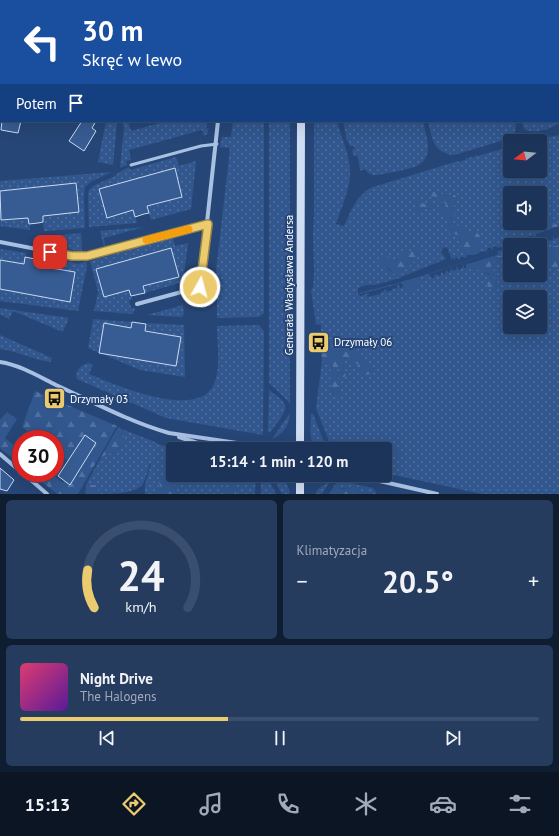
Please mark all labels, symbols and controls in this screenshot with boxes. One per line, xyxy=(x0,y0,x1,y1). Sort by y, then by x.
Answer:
text: 30 m xyxy=(82,12,143,49)
icon: left xyxy=(16,16,68,68)
text: Skręć w lewo xyxy=(82,48,182,71)
icon: arrive xyxy=(65,92,87,114)
text: Potem xyxy=(16,94,57,113)
north arrow xyxy=(503,134,547,178)
map controls xyxy=(503,134,547,334)
button: sound xyxy=(503,186,547,230)
street label: Generała Władysława Andersa xyxy=(282,215,296,355)
pin xyxy=(33,235,67,269)
button: search xyxy=(503,238,547,282)
icon: arrive xyxy=(39,241,61,263)
position arrow xyxy=(179,266,221,308)
button: layers xyxy=(503,290,547,334)
bus stop icon: Drzymały 06 xyxy=(305,329,331,355)
place label: Drzymały 06 xyxy=(334,335,392,349)
bus stop icon: Drzymały 03 xyxy=(42,386,68,412)
place label: Drzymały 03 xyxy=(70,392,128,406)
speed limit sign: 30 xyxy=(12,430,64,482)
text: 15:14 · 1 min · 120 m xyxy=(210,452,348,471)
text: Klimatyzacja xyxy=(297,542,367,559)
text: 24 xyxy=(118,548,165,601)
text: 20.5° xyxy=(382,562,454,601)
text: − xyxy=(297,567,308,595)
text: + xyxy=(528,567,539,595)
text: km/h xyxy=(126,596,157,615)
text: Night Drive xyxy=(80,669,153,688)
text: The Halogens xyxy=(80,688,157,705)
icon: previous xyxy=(96,727,118,749)
icon: pause xyxy=(269,727,291,749)
icon: next xyxy=(442,727,464,749)
icon: directions xyxy=(120,790,148,818)
icon: music xyxy=(197,790,225,818)
icon: phone xyxy=(274,790,302,818)
icon: climate xyxy=(352,790,380,818)
icon: car xyxy=(429,790,457,818)
icon: filters xyxy=(506,790,534,818)
text: 15:13 xyxy=(25,793,70,816)

